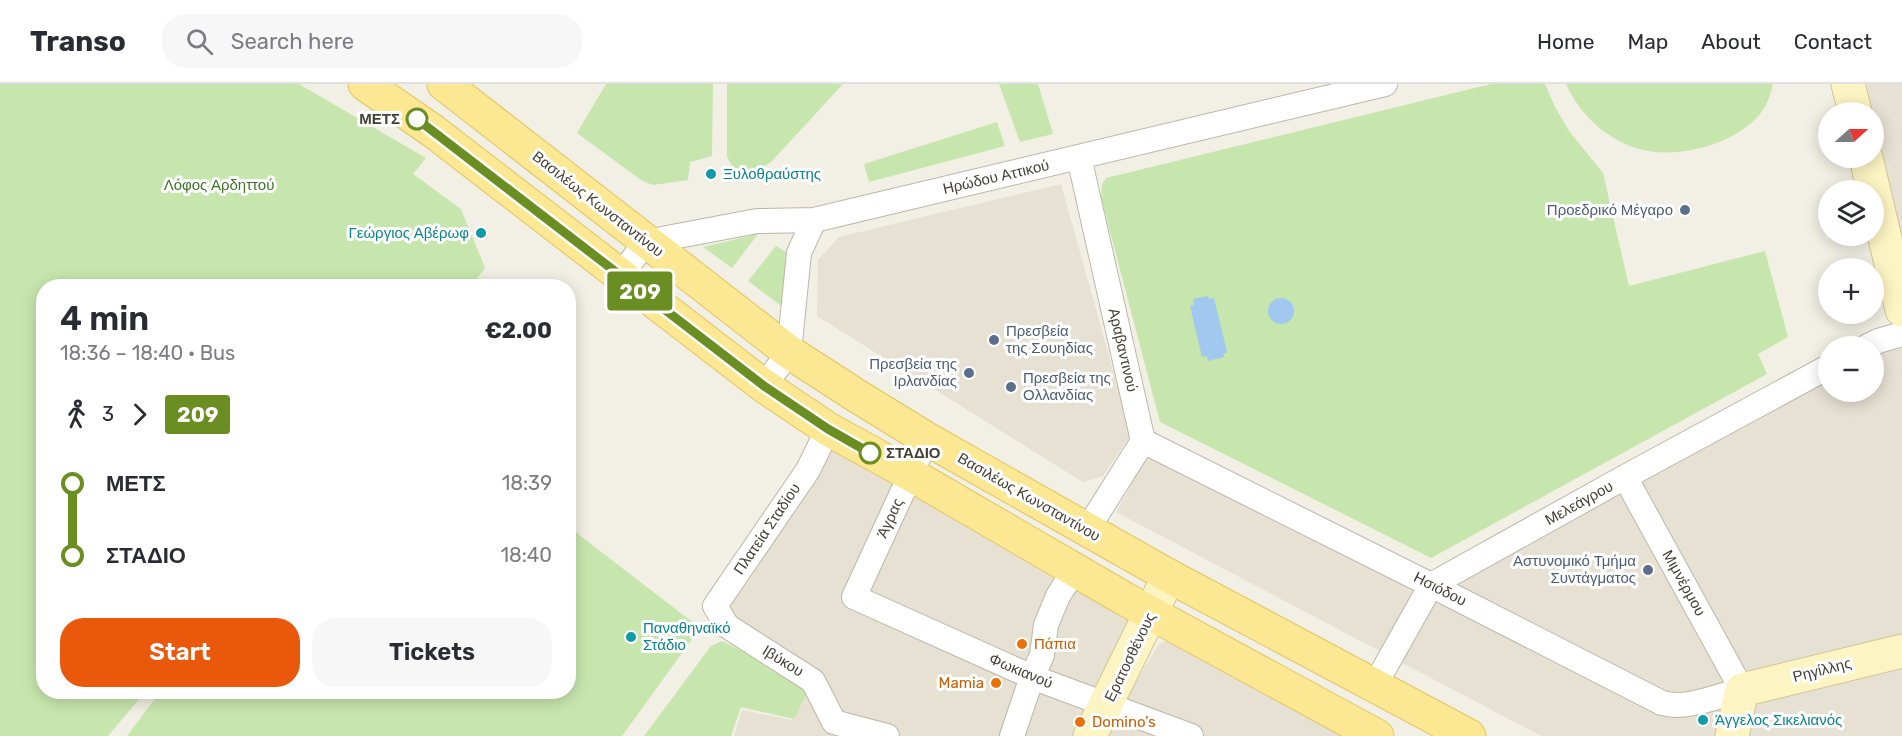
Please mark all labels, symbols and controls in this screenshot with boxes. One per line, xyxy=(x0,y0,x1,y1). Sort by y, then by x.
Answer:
search box xyxy=(162,14,582,68)
text: Transo xyxy=(30,25,126,58)
icon: search xyxy=(183,25,216,58)
text: Search here xyxy=(231,28,354,55)
text: Home xyxy=(1537,29,1594,54)
text: Map xyxy=(1627,29,1668,54)
text: About xyxy=(1701,29,1761,54)
text: Contact xyxy=(1794,29,1872,54)
north arrow xyxy=(1818,102,1884,168)
map controls xyxy=(1818,102,1884,402)
marker: ΜΕΤΣ xyxy=(406,108,428,130)
place label: ΜΕΤΣ xyxy=(359,110,400,128)
street label: Βασιλέως Κωνσταντίνου xyxy=(529,147,667,261)
street label: Ηρώδου Αττικού xyxy=(941,156,1051,198)
place label: Ξυλοθραύστης xyxy=(723,165,821,183)
marker: Ξυλοθραύστης xyxy=(704,167,718,181)
park label: Λόφος Αρδηττού xyxy=(164,176,274,194)
button: layers xyxy=(1818,180,1884,246)
place label: Προεδρικό Μέγαρο xyxy=(1547,201,1673,219)
marker: Προεδρικό Μέγαρο xyxy=(1678,203,1692,217)
place label: Γεώργιος Αβέρωφ xyxy=(348,224,469,242)
marker: Γεώργιος Αβέρωφ xyxy=(474,226,488,240)
button: + xyxy=(1818,258,1884,324)
line badge: 209 xyxy=(606,272,674,310)
text: 209 xyxy=(619,279,661,304)
text: 4 min xyxy=(60,299,149,338)
street label: Αραβαντινού xyxy=(1105,306,1141,394)
text: €2.00 xyxy=(484,317,552,344)
place label: Πρεσβεία της Σουηδίας xyxy=(1006,322,1093,357)
marker: Πρεσβεία της Σουηδίας xyxy=(987,333,1001,347)
button: − xyxy=(1818,336,1884,402)
text: 18:36 – 18:40 · Bus xyxy=(60,341,235,365)
place label: Πρεσβεία της Ιρλανδίας xyxy=(869,355,957,390)
marker: Πρεσβεία της Ιρλανδίας xyxy=(962,366,976,380)
place label: Πρεσβεία της Ολλανδίας xyxy=(1023,369,1111,404)
marker: Πρεσβεία της Ολλανδίας xyxy=(1004,380,1018,394)
icon: walk xyxy=(60,398,93,431)
icon: forward xyxy=(123,398,156,431)
text: 3 xyxy=(102,402,114,426)
text: 209 xyxy=(177,402,218,427)
marker: ΣΤΑΔΙΟ xyxy=(859,442,881,464)
place label: ΣΤΑΔΙΟ xyxy=(886,444,941,462)
street label: Βασιλέως Κωνσταντίνου xyxy=(955,449,1103,545)
text: ΜΕΤΣ xyxy=(106,470,166,497)
text: 18:39 xyxy=(502,471,552,495)
street label: Μελεάγρου xyxy=(1542,477,1616,529)
street label: Πλατεία Σταδίου xyxy=(730,480,804,578)
street label: Άγρας xyxy=(873,495,907,541)
text: ΣΤΑΔΙΟ xyxy=(106,542,186,569)
text: 18:40 xyxy=(500,543,552,567)
street label: Μιμνέρμου xyxy=(1659,547,1709,619)
place label: Αστυνομικό Τμήμα Συντάγματος xyxy=(1513,552,1636,587)
marker: Αστυνομικό Τμήμα Συντάγματος xyxy=(1641,563,1655,577)
street label: Ησιόδου xyxy=(1411,568,1469,610)
street label: Ερατοσθένους xyxy=(1101,610,1159,704)
button: Start xyxy=(60,618,300,687)
button: Tickets xyxy=(312,618,552,687)
place label: Παναθηναϊκό Στάδιο xyxy=(643,619,731,654)
marker: Παναθηναϊκό Στάδιο xyxy=(624,630,638,644)
place label: Πάπια xyxy=(1034,635,1076,653)
marker: Πάπια xyxy=(1015,637,1029,651)
street label: Ιβύκου xyxy=(759,641,807,681)
street label: Φωκιανού xyxy=(987,650,1055,692)
street label: Ρηγίλλης xyxy=(1791,654,1853,686)
place label: Mamia xyxy=(939,674,984,692)
marker: Mamia xyxy=(989,676,1003,690)
place label: Άγγελος Σικελιανός xyxy=(1715,711,1842,729)
place label: Domino's xyxy=(1092,713,1156,731)
marker: Άγγελος Σικελιανός xyxy=(1696,713,1710,727)
marker: Domino's xyxy=(1073,715,1087,729)

